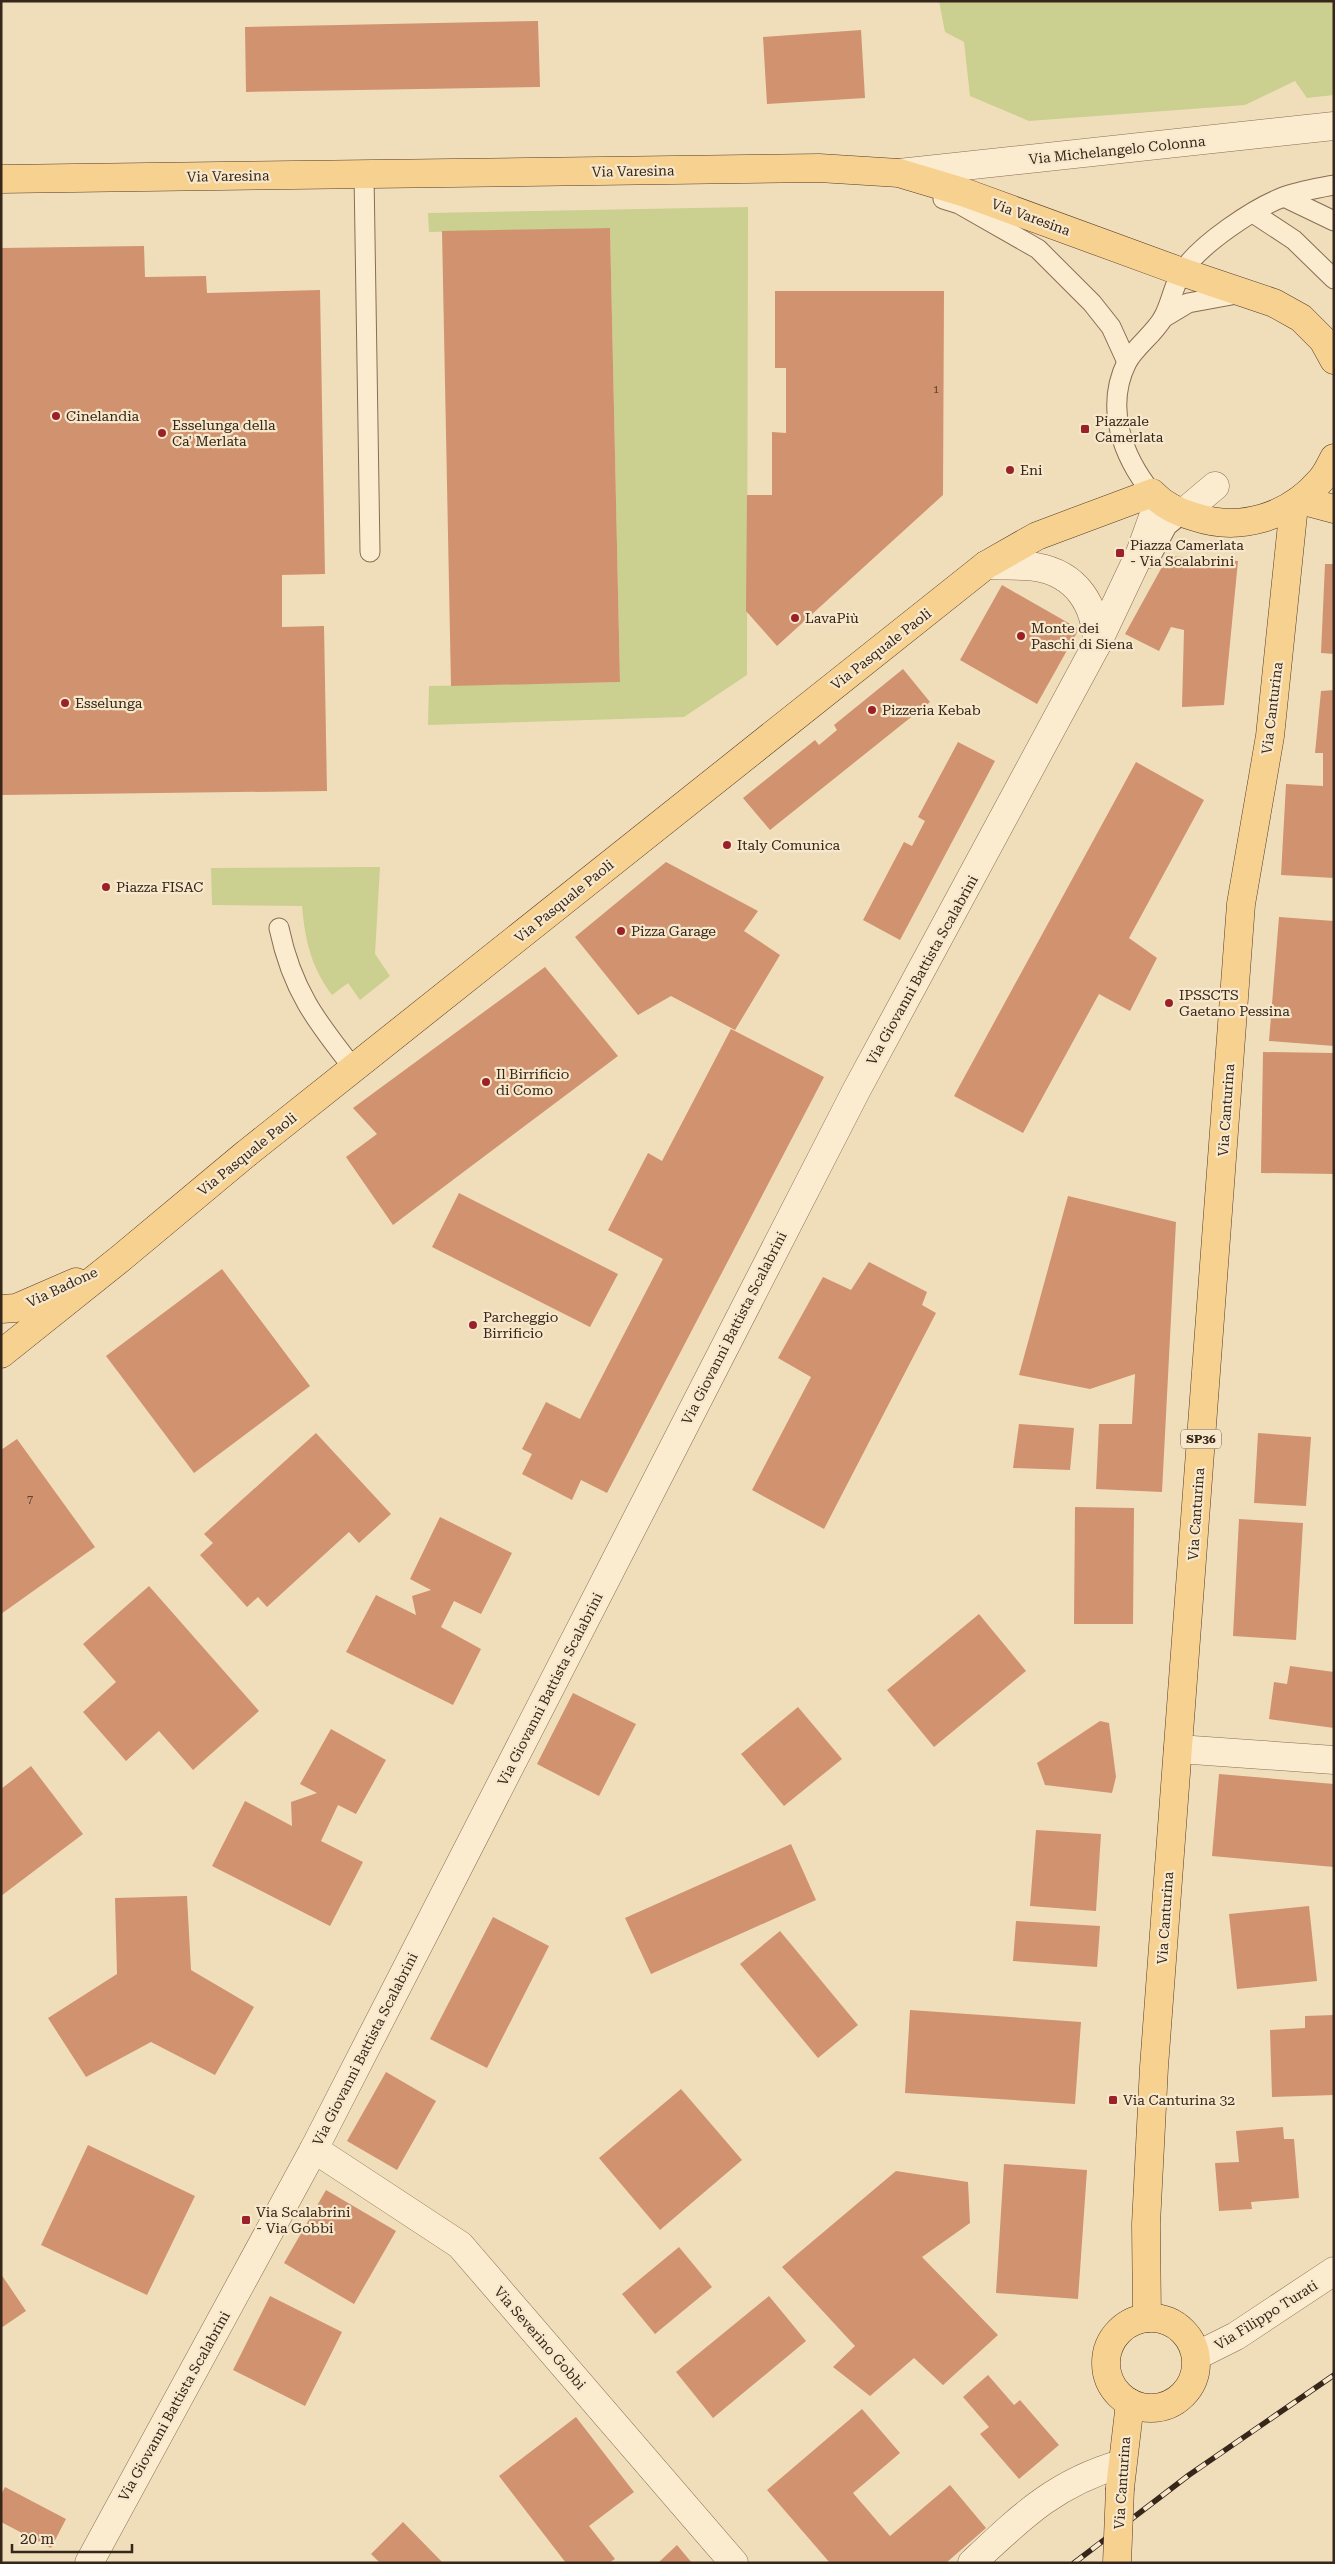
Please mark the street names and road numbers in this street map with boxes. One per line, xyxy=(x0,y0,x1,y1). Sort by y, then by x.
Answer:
street label: Via Michelangelo Colonna xyxy=(1028,133,1206,167)
street label: Via Varesina xyxy=(591,162,675,180)
street label: Via Varesina xyxy=(186,167,270,185)
street label: Via Varesina xyxy=(989,195,1073,239)
street label: Via Pasquale Paoli xyxy=(828,605,935,693)
street label: Via Canturina xyxy=(1258,661,1286,755)
street label: Via Pasquale Paoli xyxy=(511,856,617,946)
street label: Via Giovanni Battista Scalabrini xyxy=(863,872,981,1068)
street label: Via Canturina xyxy=(1215,1063,1237,1157)
street label: Via Pasquale Paoli xyxy=(194,1109,300,1199)
street label: Via Giovanni Battista Scalabrini xyxy=(678,1228,790,1427)
street label: Via Badone xyxy=(24,1263,100,1310)
road number: SP36 xyxy=(1181,1430,1221,1448)
street label: Via Canturina xyxy=(1185,1467,1207,1561)
street label: Via Giovanni Battista Scalabrini xyxy=(494,1589,606,1788)
street label: Via Canturina xyxy=(1154,1871,1176,1965)
street label: Via Giovanni Battista Scalabrini xyxy=(309,1949,421,2148)
street label: Via Filippo Turati xyxy=(1212,2277,1321,2353)
street label: Via Severino Gobbi xyxy=(491,2283,589,2393)
street label: Via Giovanni Battista Scalabrini xyxy=(115,2308,233,2504)
street label: Via Canturina xyxy=(1111,2436,1133,2530)

